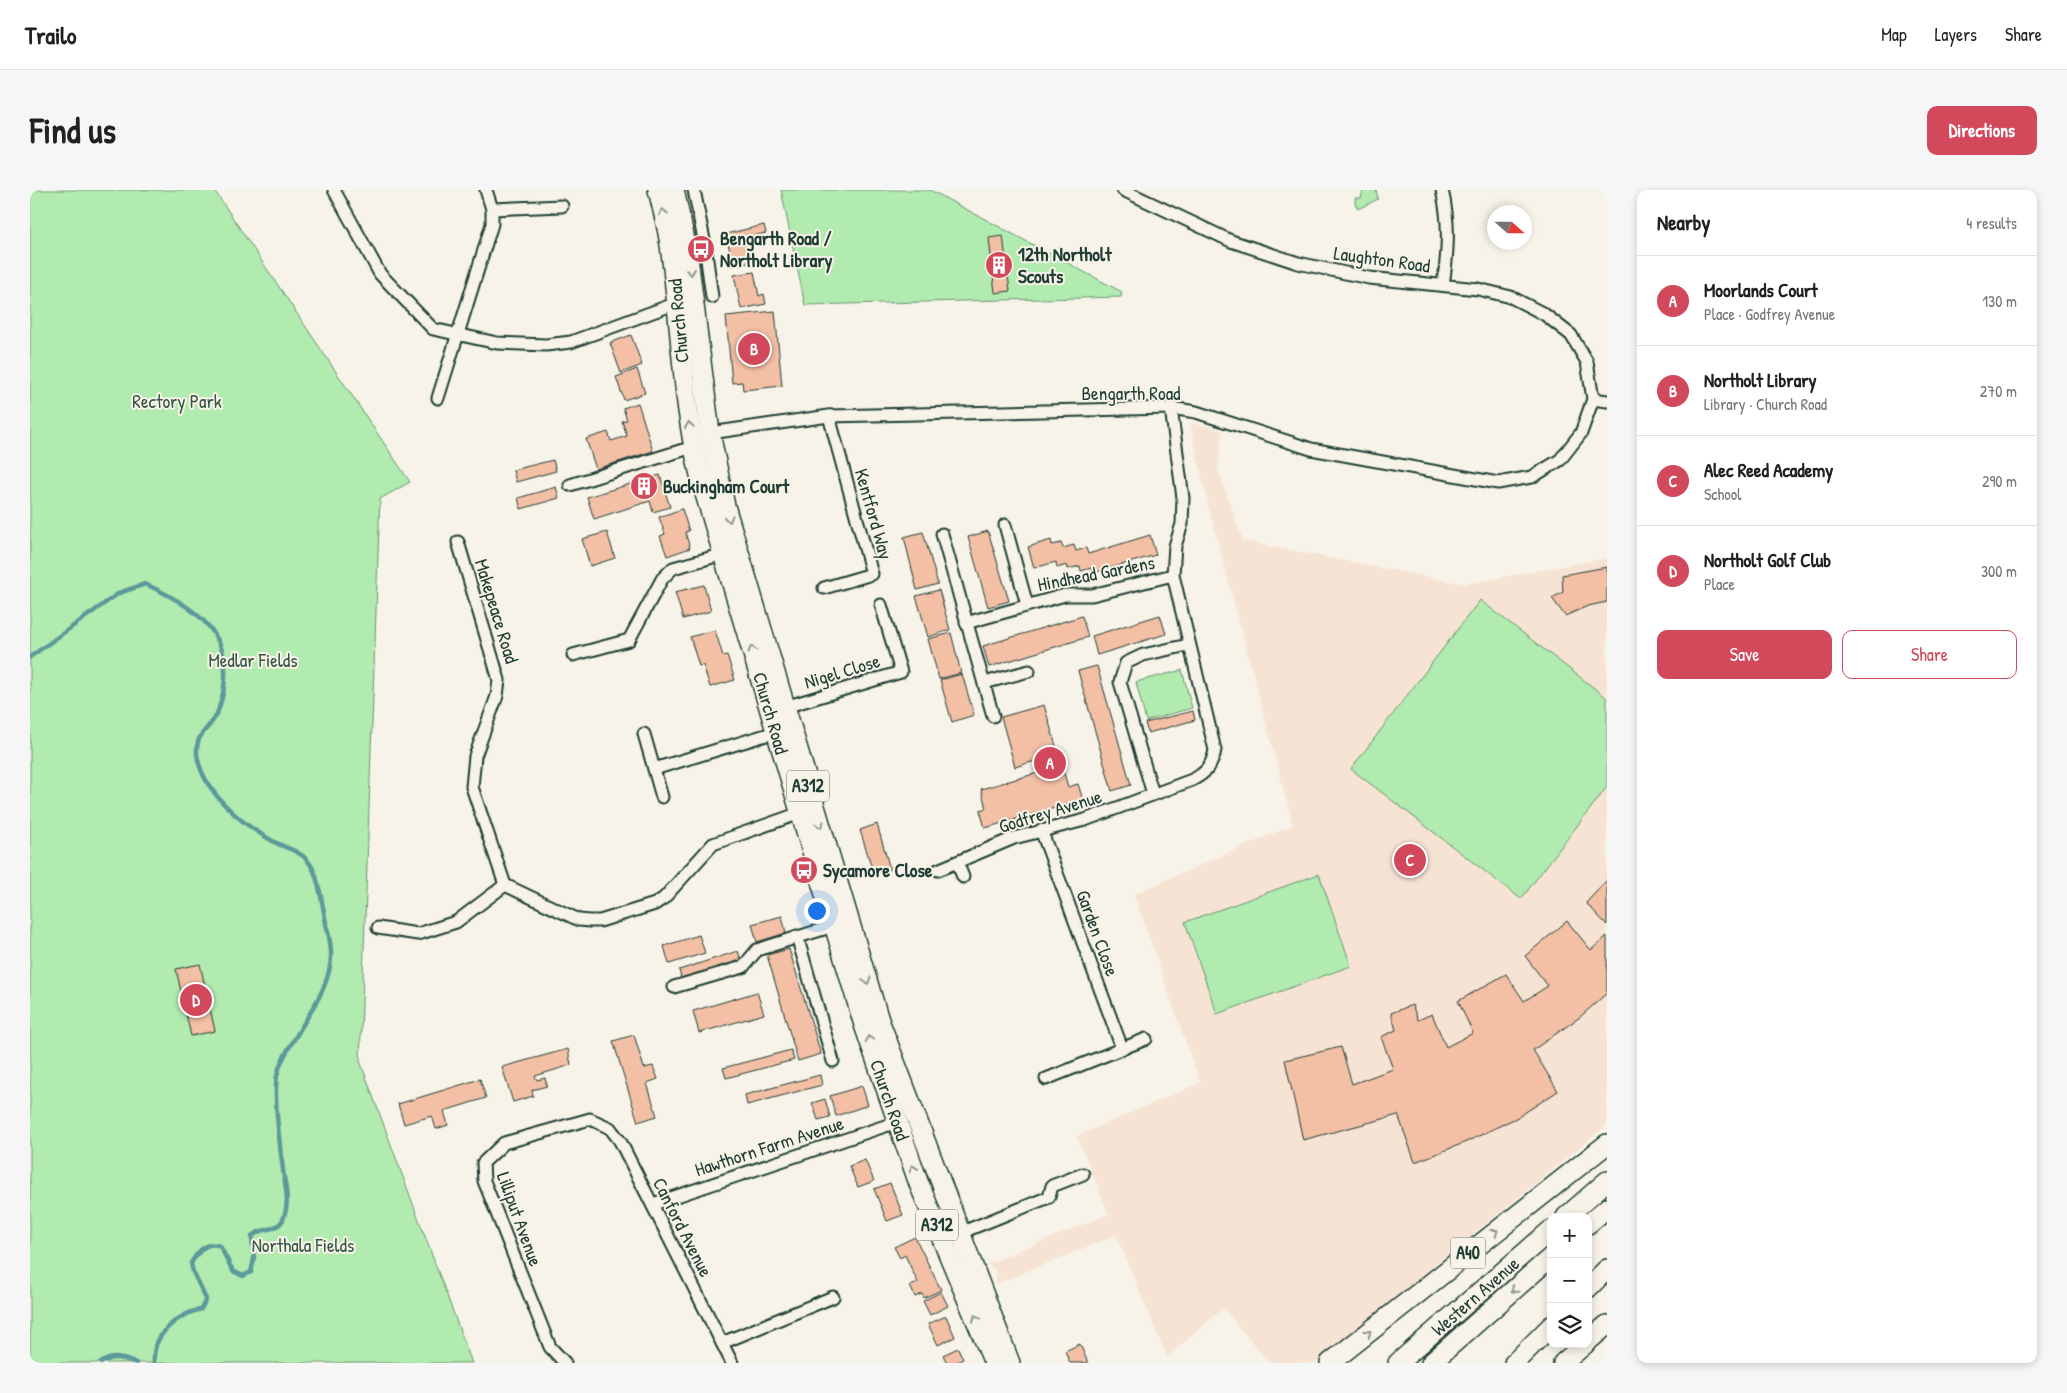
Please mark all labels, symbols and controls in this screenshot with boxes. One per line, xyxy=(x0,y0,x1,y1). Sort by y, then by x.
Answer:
text: Trailo xyxy=(25,19,76,51)
text: Map xyxy=(1881,22,1907,47)
text: Layers xyxy=(1935,22,1977,47)
text: Share xyxy=(2005,22,2042,47)
button: Directions xyxy=(1927,106,2037,155)
text: Find us xyxy=(30,107,116,154)
north arrow xyxy=(1487,205,1532,250)
one-way arrow xyxy=(658,207,669,216)
text: Nearby xyxy=(1657,208,1710,237)
text: 4 results xyxy=(1966,212,2017,234)
place label: Bengarth Road / Northolt Library xyxy=(720,225,832,274)
bus stop icon: Bengarth Road / Northolt Library xyxy=(686,234,716,264)
street label: Laughton Road xyxy=(1332,239,1432,279)
place label: 12th Northolt Scouts xyxy=(1018,241,1113,289)
building icon: 12th Northolt Scouts xyxy=(984,250,1014,280)
one-way arrow xyxy=(685,268,695,276)
street label: Church Road xyxy=(661,277,695,364)
text: Moorlands Court xyxy=(1704,277,1818,303)
text: A xyxy=(1669,290,1677,312)
text: 130 m xyxy=(1982,290,2017,312)
text: Place · Godfrey Avenue xyxy=(1704,303,1835,325)
pin: B xyxy=(738,330,770,368)
text: Northolt Library xyxy=(1704,367,1816,393)
street label: Bengarth Road xyxy=(1081,380,1181,406)
text: B xyxy=(1669,380,1677,402)
text: 270 m xyxy=(1980,380,2017,402)
park label: Rectory Park xyxy=(132,388,222,414)
text: Library · Church Road xyxy=(1704,393,1827,415)
one-way arrow xyxy=(684,421,695,429)
text: Alec Reed Academy xyxy=(1704,457,1833,483)
street label: Kentford Way xyxy=(849,466,899,562)
text: C xyxy=(1669,470,1677,492)
text: 290 m xyxy=(1982,470,2017,492)
building icon: Buckingham Court xyxy=(629,471,659,501)
place label: Buckingham Court xyxy=(663,473,790,500)
text: School xyxy=(1704,483,1741,505)
one-way arrow xyxy=(724,514,734,522)
text: Northolt Golf Club xyxy=(1704,547,1831,573)
street label: Hindhead Gardens xyxy=(1035,549,1157,597)
street label: Makepeace Road xyxy=(469,556,525,667)
text: D xyxy=(1669,560,1677,582)
text: 300 m xyxy=(1981,560,2017,582)
text: Place xyxy=(1704,573,1735,595)
button: Save xyxy=(1657,630,1832,679)
button: Share xyxy=(1842,630,2017,679)
one-way arrow xyxy=(747,645,757,653)
park label: Medlar Fields xyxy=(208,647,298,673)
street label: Nigel Close xyxy=(801,647,883,695)
street label: Church Road xyxy=(747,669,795,758)
pin: A xyxy=(1034,744,1066,782)
road number: A312 xyxy=(787,770,829,802)
street label: Godfrey Avenue xyxy=(995,783,1105,839)
one-way arrow xyxy=(814,821,824,829)
pin: C xyxy=(1394,841,1426,879)
bus stop icon: Sycamore Close xyxy=(789,855,819,885)
place label: Sycamore Close xyxy=(823,857,933,884)
street label: Garden Close xyxy=(1070,886,1126,980)
your location xyxy=(804,898,830,924)
one-way arrow xyxy=(861,976,871,985)
pin: D xyxy=(180,981,212,1019)
one-way arrow xyxy=(865,1035,875,1044)
street label: Church Road xyxy=(864,1056,916,1145)
street label: Hawthorn Farm Avenue xyxy=(691,1110,847,1182)
one-way arrow xyxy=(909,1164,919,1172)
street label: Lilliput Avenue xyxy=(491,1168,549,1270)
street label: Canford Avenue xyxy=(647,1173,719,1281)
road number: A312 xyxy=(916,1210,958,1240)
map controls xyxy=(1547,1213,1592,1348)
button: + xyxy=(1547,1213,1592,1258)
one-way arrow xyxy=(1489,1229,1499,1238)
park label: Northala Fields xyxy=(252,1232,354,1258)
road number: A40 xyxy=(1450,1238,1486,1268)
street label: Western Avenue xyxy=(1425,1250,1525,1342)
button: − xyxy=(1547,1258,1592,1303)
one-way arrow xyxy=(1511,1284,1520,1293)
button: layers xyxy=(1547,1303,1592,1348)
one-way arrow xyxy=(971,1314,982,1323)
one-way arrow xyxy=(1362,1330,1371,1338)

